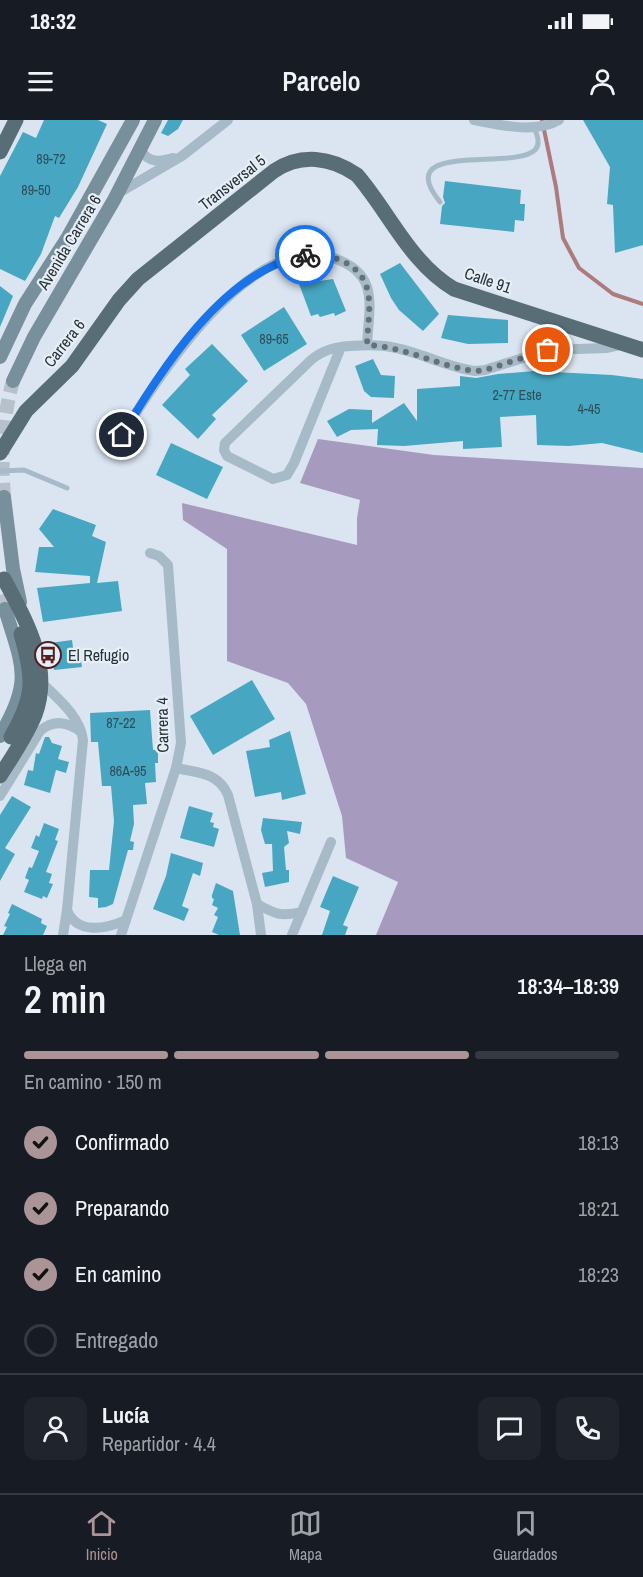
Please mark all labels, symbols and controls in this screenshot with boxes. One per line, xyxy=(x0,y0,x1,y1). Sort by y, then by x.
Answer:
text: 18:32 xyxy=(30,6,76,36)
text: Parcelo xyxy=(282,63,361,99)
icon: menu xyxy=(24,65,57,98)
icon: person xyxy=(586,65,619,98)
street label: Transversal 5 xyxy=(194,149,270,215)
house number: 89-72 xyxy=(36,150,66,168)
house number: 89-50 xyxy=(21,181,51,199)
street label: Avenida Carrera 6 xyxy=(32,190,106,294)
courier xyxy=(275,225,335,285)
icon: bike xyxy=(289,239,322,272)
street label: Calle 91 xyxy=(462,262,515,298)
street label: Carrera 6 xyxy=(38,314,90,372)
pin xyxy=(522,324,573,375)
house number: 89-65 xyxy=(259,330,289,348)
icon: bag xyxy=(531,333,564,366)
house number: 2-77 Este xyxy=(492,386,542,404)
house number: 4-45 xyxy=(578,400,600,418)
pin xyxy=(96,409,147,460)
icon: home xyxy=(105,418,138,451)
bus stop icon: El Refugio xyxy=(33,640,63,670)
place label: El Refugio xyxy=(68,644,129,666)
street label: Carrera 4 xyxy=(151,697,173,753)
house number: 87-22 xyxy=(106,714,136,732)
house number: 86A-95 xyxy=(109,762,147,780)
text: Llega en xyxy=(24,950,87,977)
text: 18:34–18:39 xyxy=(517,971,619,1001)
text: 2 min xyxy=(24,973,106,1025)
text: En camino · 150 m xyxy=(24,1068,162,1095)
icon: check xyxy=(24,1126,57,1159)
text: Confirmado xyxy=(75,1127,169,1157)
text: 18:13 xyxy=(578,1129,619,1156)
icon: check xyxy=(24,1192,57,1225)
text: Preparando xyxy=(75,1193,169,1223)
text: 18:21 xyxy=(578,1195,619,1222)
icon: check xyxy=(24,1258,57,1291)
text: En camino xyxy=(75,1259,161,1289)
text: 18:23 xyxy=(578,1261,619,1288)
text: Entregado xyxy=(75,1325,158,1355)
button: person xyxy=(24,1397,87,1460)
button: chat xyxy=(478,1397,541,1460)
button: phone xyxy=(556,1397,619,1460)
text: Lucía xyxy=(102,1400,149,1430)
text: Repartidor · 4.4 xyxy=(102,1430,216,1457)
tab: Inicio xyxy=(85,1507,118,1565)
tab: Mapa xyxy=(289,1507,322,1565)
tab: Guardados xyxy=(493,1507,558,1565)

